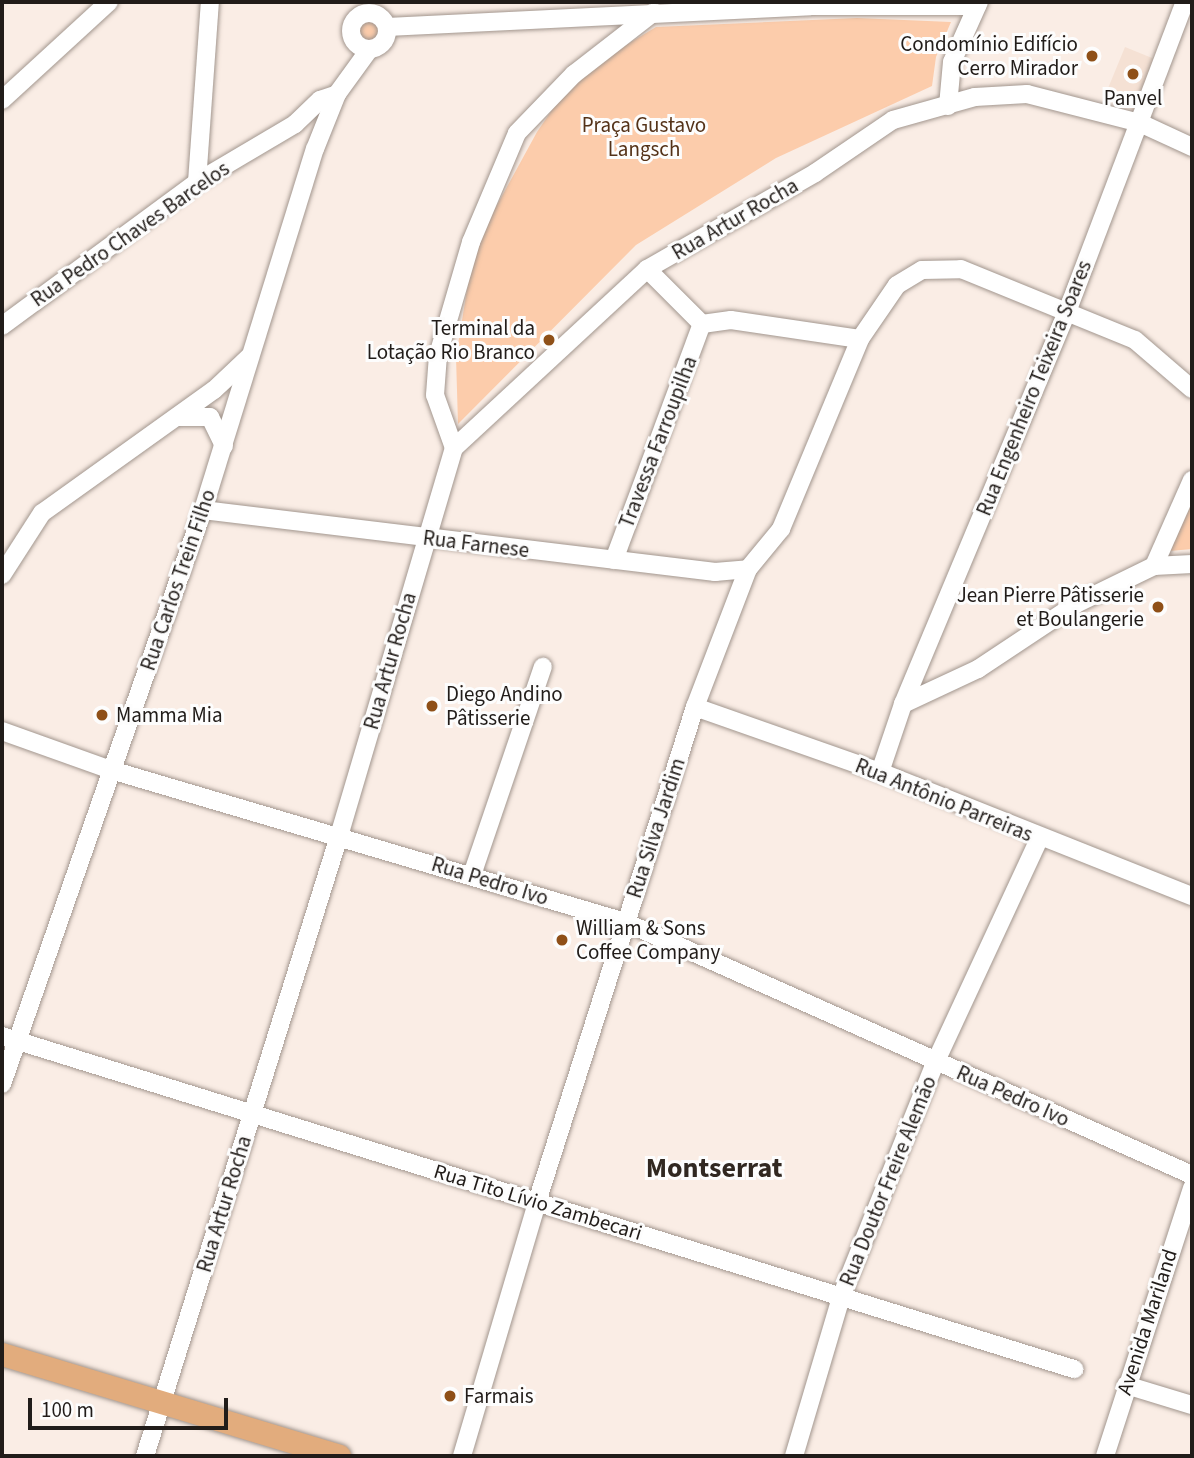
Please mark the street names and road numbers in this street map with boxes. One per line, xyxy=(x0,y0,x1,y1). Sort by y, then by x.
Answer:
street label: Rua Pedro Chaves Barcelos xyxy=(26,156,234,312)
street label: Rua Artur Rocha xyxy=(667,173,803,265)
street label: Rua Engenheiro Teixeira Soares xyxy=(971,257,1097,519)
street label: Travessa Farroupilha xyxy=(614,353,702,531)
street label: Rua Carlos Trein Filho xyxy=(135,486,221,674)
street label: Rua Farnese xyxy=(421,525,531,563)
street label: Rua Artur Rocha xyxy=(358,589,422,733)
street label: Rua Antônio Parreiras xyxy=(852,753,1036,847)
street label: Rua Silva Jardim xyxy=(621,755,691,901)
street label: Rua Pedro Ivo xyxy=(429,851,551,911)
street label: Rua Pedro Ivo xyxy=(953,1060,1073,1132)
street label: Rua Doutor Freire Alemão xyxy=(834,1072,942,1290)
street label: Rua Artur Rocha xyxy=(191,1133,257,1275)
street label: Rua Tito Lívio Zambecari xyxy=(431,1158,645,1246)
street label: Avenida Mariland xyxy=(1112,1246,1182,1398)

